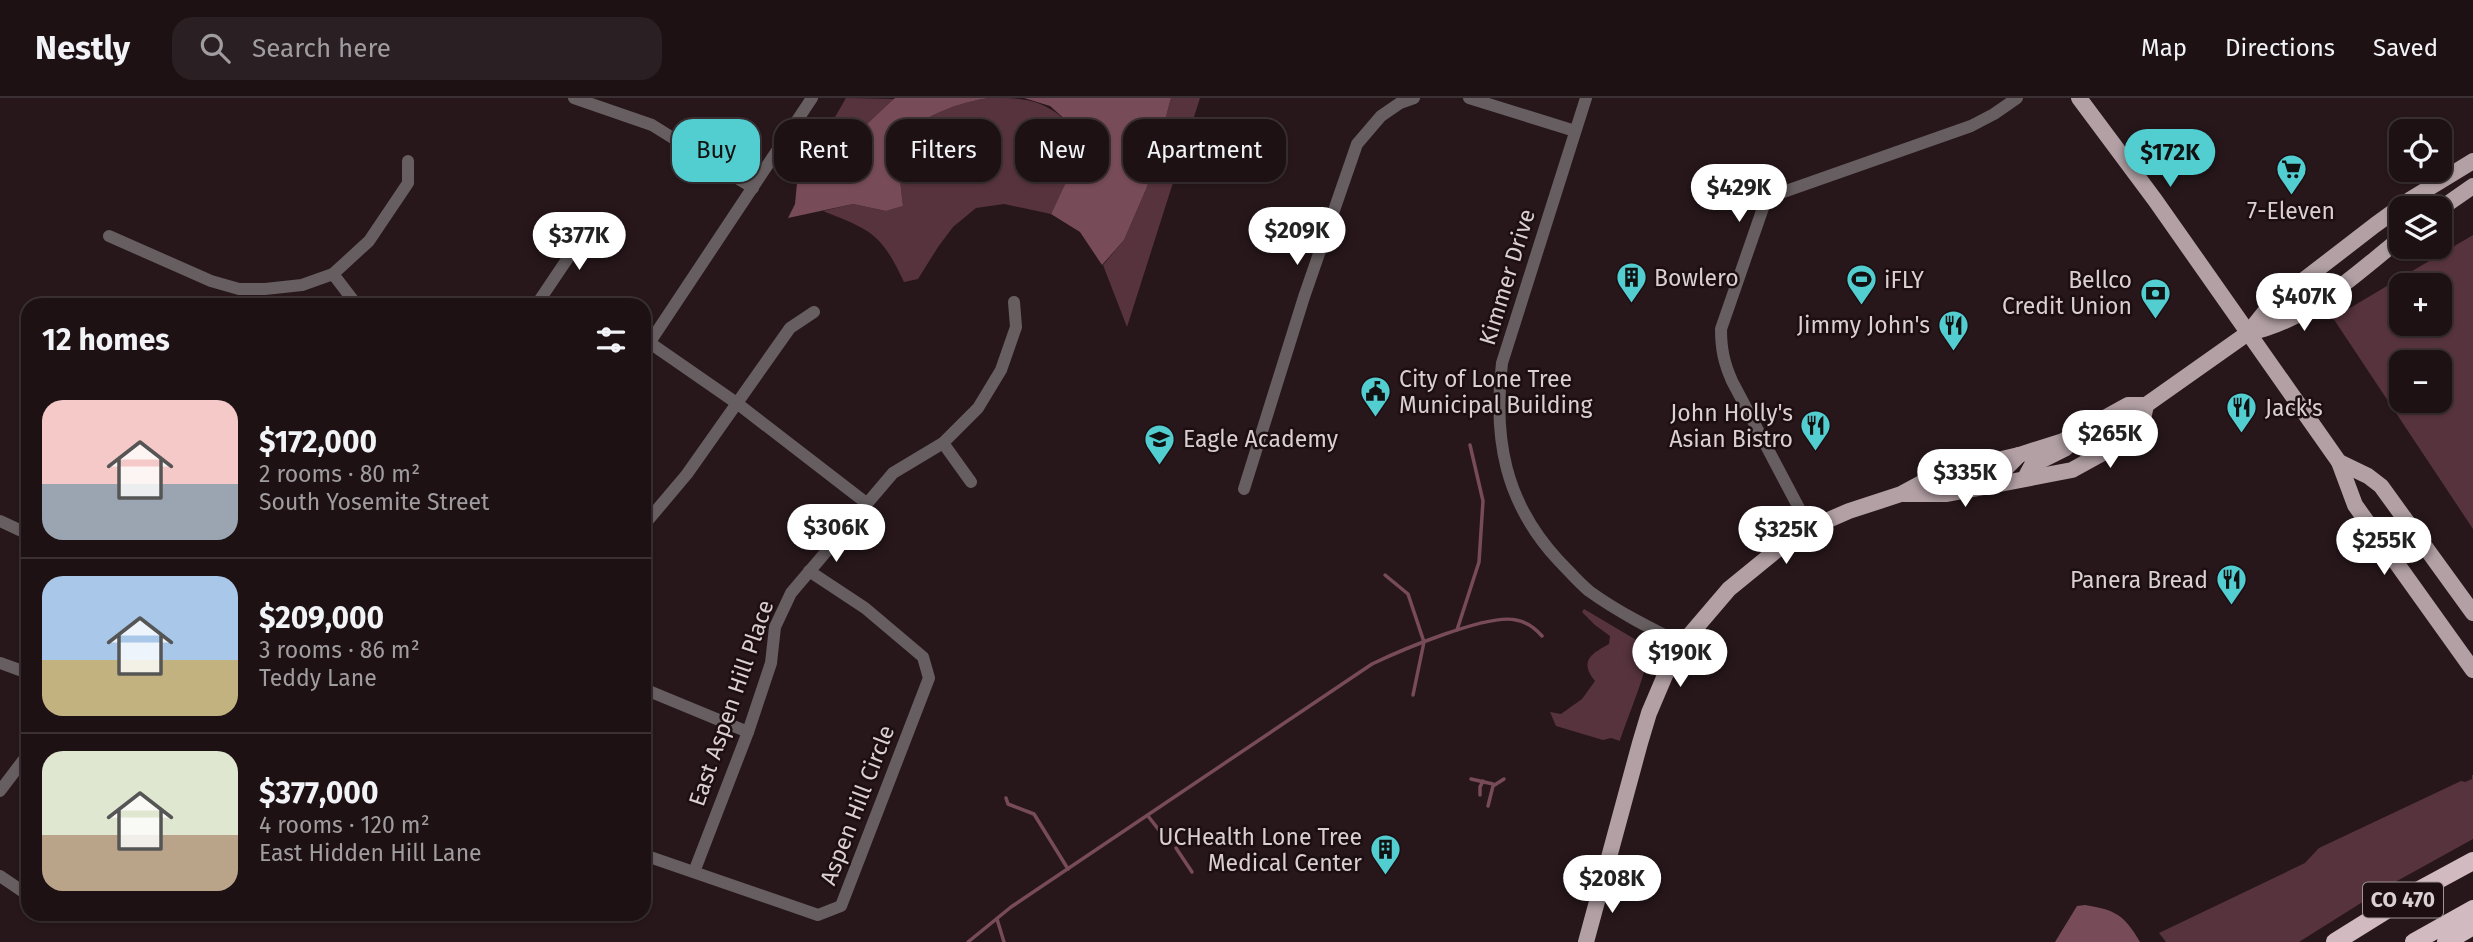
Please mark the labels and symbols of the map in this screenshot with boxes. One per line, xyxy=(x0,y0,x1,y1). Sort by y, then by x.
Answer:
pin: $172K xyxy=(2121,130,2219,189)
supermarket icon: 7-Eleven xyxy=(2274,153,2308,197)
pin: $429K xyxy=(1690,164,1788,224)
place label: 7-Eleven xyxy=(2247,197,2335,225)
street label: Kimmer Drive xyxy=(1473,206,1541,348)
pin: $209K xyxy=(1248,208,1346,267)
pin: $377K xyxy=(530,212,628,272)
building icon: Bowlero xyxy=(1614,261,1648,305)
sports icon: iFLY xyxy=(1844,263,1878,307)
place label: Bowlero xyxy=(1654,264,1739,292)
place label: iFLY xyxy=(1884,266,1924,294)
place label: Bellco Credit Union xyxy=(2002,266,2132,320)
pin: $407K xyxy=(2255,274,2353,333)
bank icon: Bellco Credit Union xyxy=(2138,276,2172,320)
restaurant icon: Jimmy John's xyxy=(1936,308,1970,352)
place label: Jimmy John's xyxy=(1797,311,1930,339)
place label: City of Lone Tree Municipal Building xyxy=(1399,365,1592,419)
public building icon: City of Lone Tree Municipal Building xyxy=(1359,375,1393,419)
restaurant icon: Jack's xyxy=(2225,391,2259,435)
place label: Jack's xyxy=(2265,394,2323,422)
place label: John Holly's Asian Bistro xyxy=(1669,399,1793,453)
restaurant icon: John Holly's Asian Bistro xyxy=(1799,409,1833,453)
pin: $265K xyxy=(2061,410,2159,470)
school or university icon: Eagle Academy xyxy=(1143,422,1177,466)
place label: Eagle Academy xyxy=(1183,425,1339,453)
pin: $335K xyxy=(1916,450,2014,509)
pin: $306K xyxy=(787,504,885,564)
pin: $325K xyxy=(1737,506,1835,566)
pin: $255K xyxy=(2335,518,2433,577)
restaurant icon: Panera Bread xyxy=(2214,563,2248,607)
place label: Panera Bread xyxy=(2070,566,2208,594)
street label: East Aspen Hill Place xyxy=(683,596,779,810)
pin: $190K xyxy=(1631,630,1729,689)
street label: Aspen Hill Circle xyxy=(814,721,900,889)
place label: UCHealth Lone Tree Medical Center xyxy=(1158,823,1362,877)
building icon: UCHealth Lone Tree Medical Center xyxy=(1368,833,1402,877)
pin: $208K xyxy=(1563,856,1661,915)
road number: CO 470 xyxy=(2363,882,2443,918)

